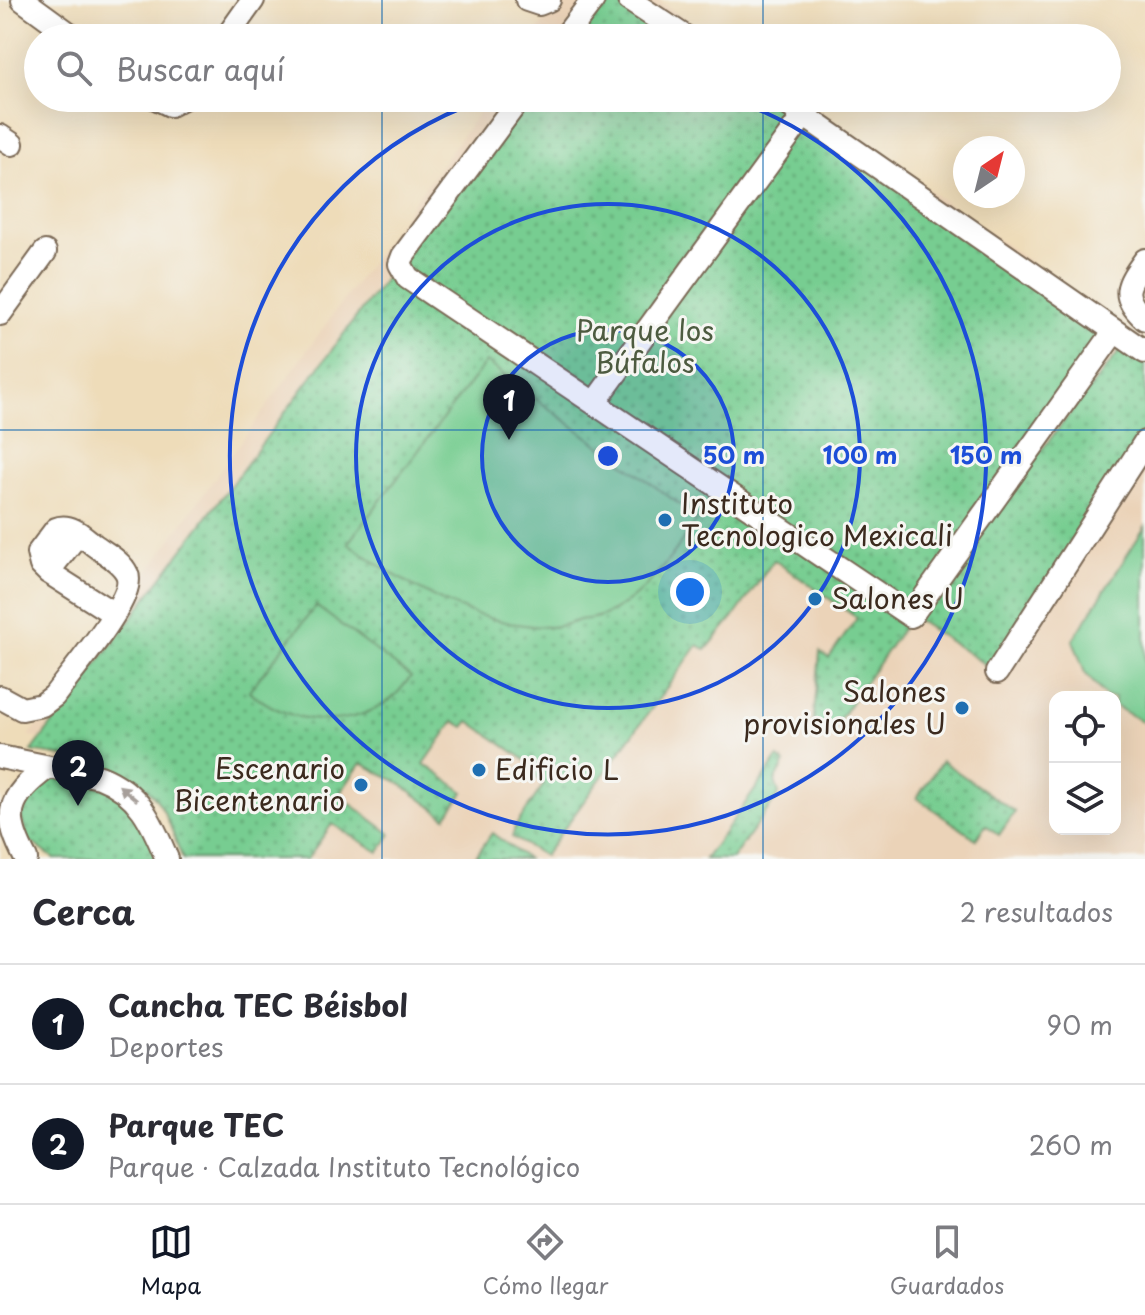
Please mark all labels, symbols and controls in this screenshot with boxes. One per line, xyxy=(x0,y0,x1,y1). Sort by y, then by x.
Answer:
search box xyxy=(24,24,1121,112)
icon: search xyxy=(52,46,96,90)
text: Buscar aquí xyxy=(116,46,285,91)
north arrow xyxy=(953,136,1025,208)
park label: Parque los Búfalos xyxy=(576,308,714,383)
pin: 1 xyxy=(483,374,535,440)
text: 50 m xyxy=(703,436,765,472)
text: 100 m xyxy=(823,436,897,472)
text: 150 m xyxy=(950,436,1022,472)
centre of rings xyxy=(594,442,622,470)
place label: Instituto Tecnologico Mexicali xyxy=(681,481,953,556)
marker: Instituto Tecnologico Mexicali xyxy=(656,511,674,529)
your location xyxy=(670,572,710,612)
place label: Salones U xyxy=(831,576,964,619)
marker: Salones U xyxy=(806,590,824,608)
place label: Salones provisionales U xyxy=(743,669,946,744)
map controls xyxy=(1049,691,1121,835)
button: locate xyxy=(1049,691,1121,763)
marker: Salones provisionales U xyxy=(953,699,971,717)
pin: 2 xyxy=(52,740,104,806)
place label: Escenario Bicentenario xyxy=(174,746,345,821)
place label: Edificio L xyxy=(495,747,619,790)
marker: Edificio L xyxy=(470,761,488,779)
button: layers xyxy=(1049,763,1121,835)
marker: Escenario Bicentenario xyxy=(352,776,370,794)
one-way arrow xyxy=(118,785,138,802)
text: Cerca xyxy=(32,885,135,937)
text: 2 resultados xyxy=(960,892,1113,931)
text: Cancha TEC Béisbol xyxy=(108,982,408,1027)
text: 1 xyxy=(52,1005,64,1044)
text: 90 m xyxy=(1046,1005,1113,1044)
text: Deportes xyxy=(108,1027,223,1066)
text: Parque TEC xyxy=(108,1102,284,1147)
text: 2 xyxy=(49,1125,67,1164)
text: 260 m xyxy=(1029,1125,1113,1164)
text: Parque · Calzada Instituto Tecnológico xyxy=(108,1147,580,1186)
tab: Mapa xyxy=(141,1220,201,1301)
tab: Cómo llegar xyxy=(483,1220,608,1301)
tab: Guardados xyxy=(890,1220,1004,1301)

